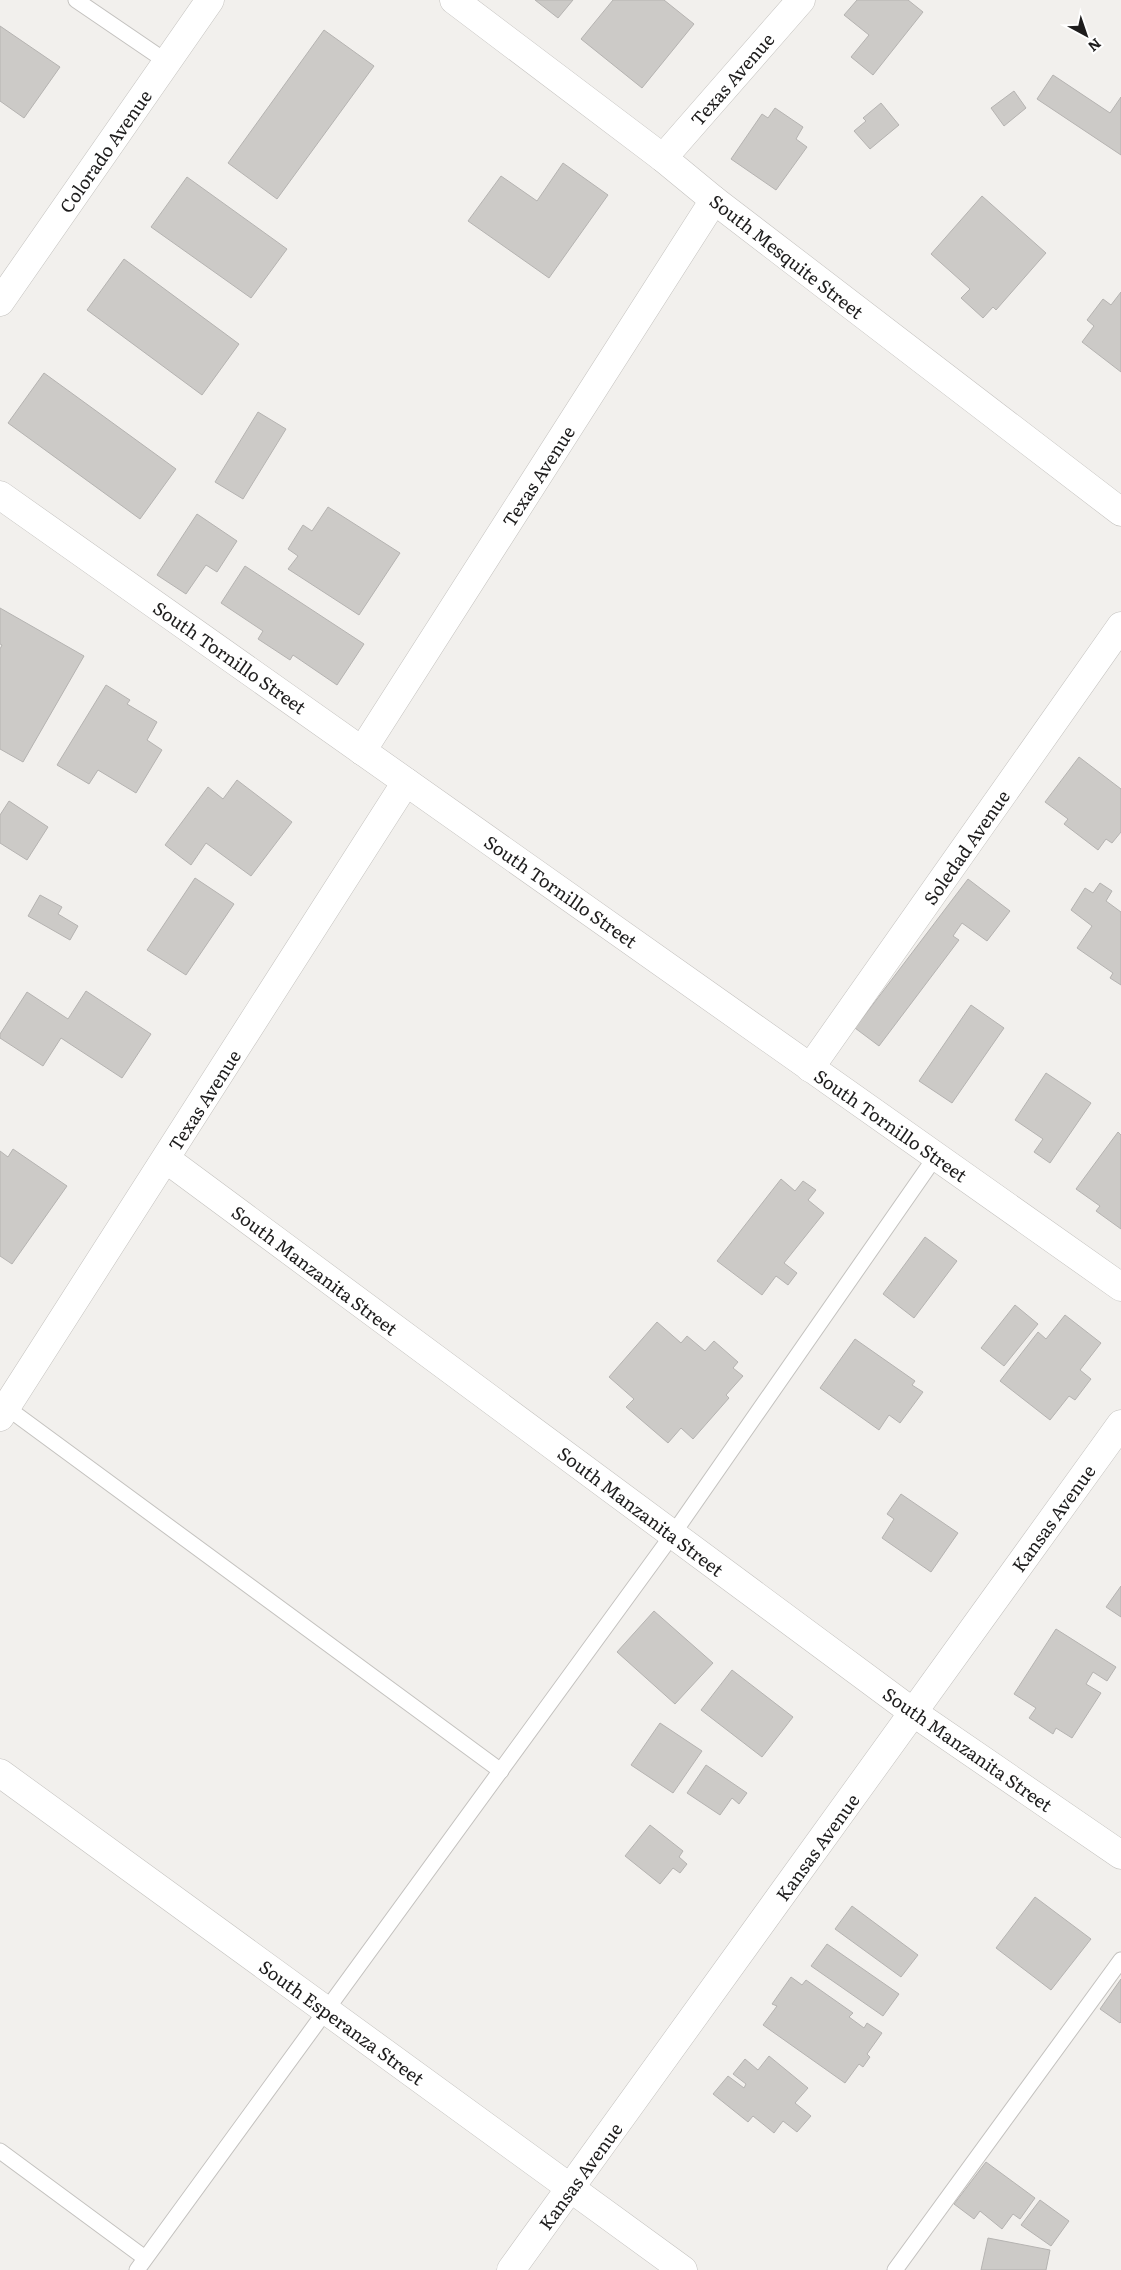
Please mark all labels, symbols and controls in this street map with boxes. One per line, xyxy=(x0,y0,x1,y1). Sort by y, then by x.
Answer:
north arrow xyxy=(1061,10,1111,60)
street label: Texas Avenue xyxy=(684,26,780,132)
text: N xyxy=(1084,34,1106,57)
street label: Colorado Avenue xyxy=(52,84,158,218)
street label: South Mesquite Street xyxy=(704,187,870,325)
street label: Texas Avenue xyxy=(495,420,581,532)
street label: South Tornillo Street xyxy=(148,594,313,720)
street label: Soledad Avenue xyxy=(916,784,1016,910)
street label: South Tornillo Street xyxy=(479,828,644,954)
street label: Texas Avenue xyxy=(161,1044,247,1156)
street label: South Tornillo Street xyxy=(809,1062,974,1188)
street label: South Manzanita Street xyxy=(226,1199,404,1342)
street label: South Manzanita Street xyxy=(552,1440,730,1583)
street label: Kansas Avenue xyxy=(1005,1459,1101,1577)
street label: South Manzanita Street xyxy=(878,1680,1059,1818)
street label: Kansas Avenue xyxy=(769,1788,865,1906)
street label: South Esperanza Street xyxy=(254,1953,431,2092)
street label: Kansas Avenue xyxy=(532,2117,628,2235)

